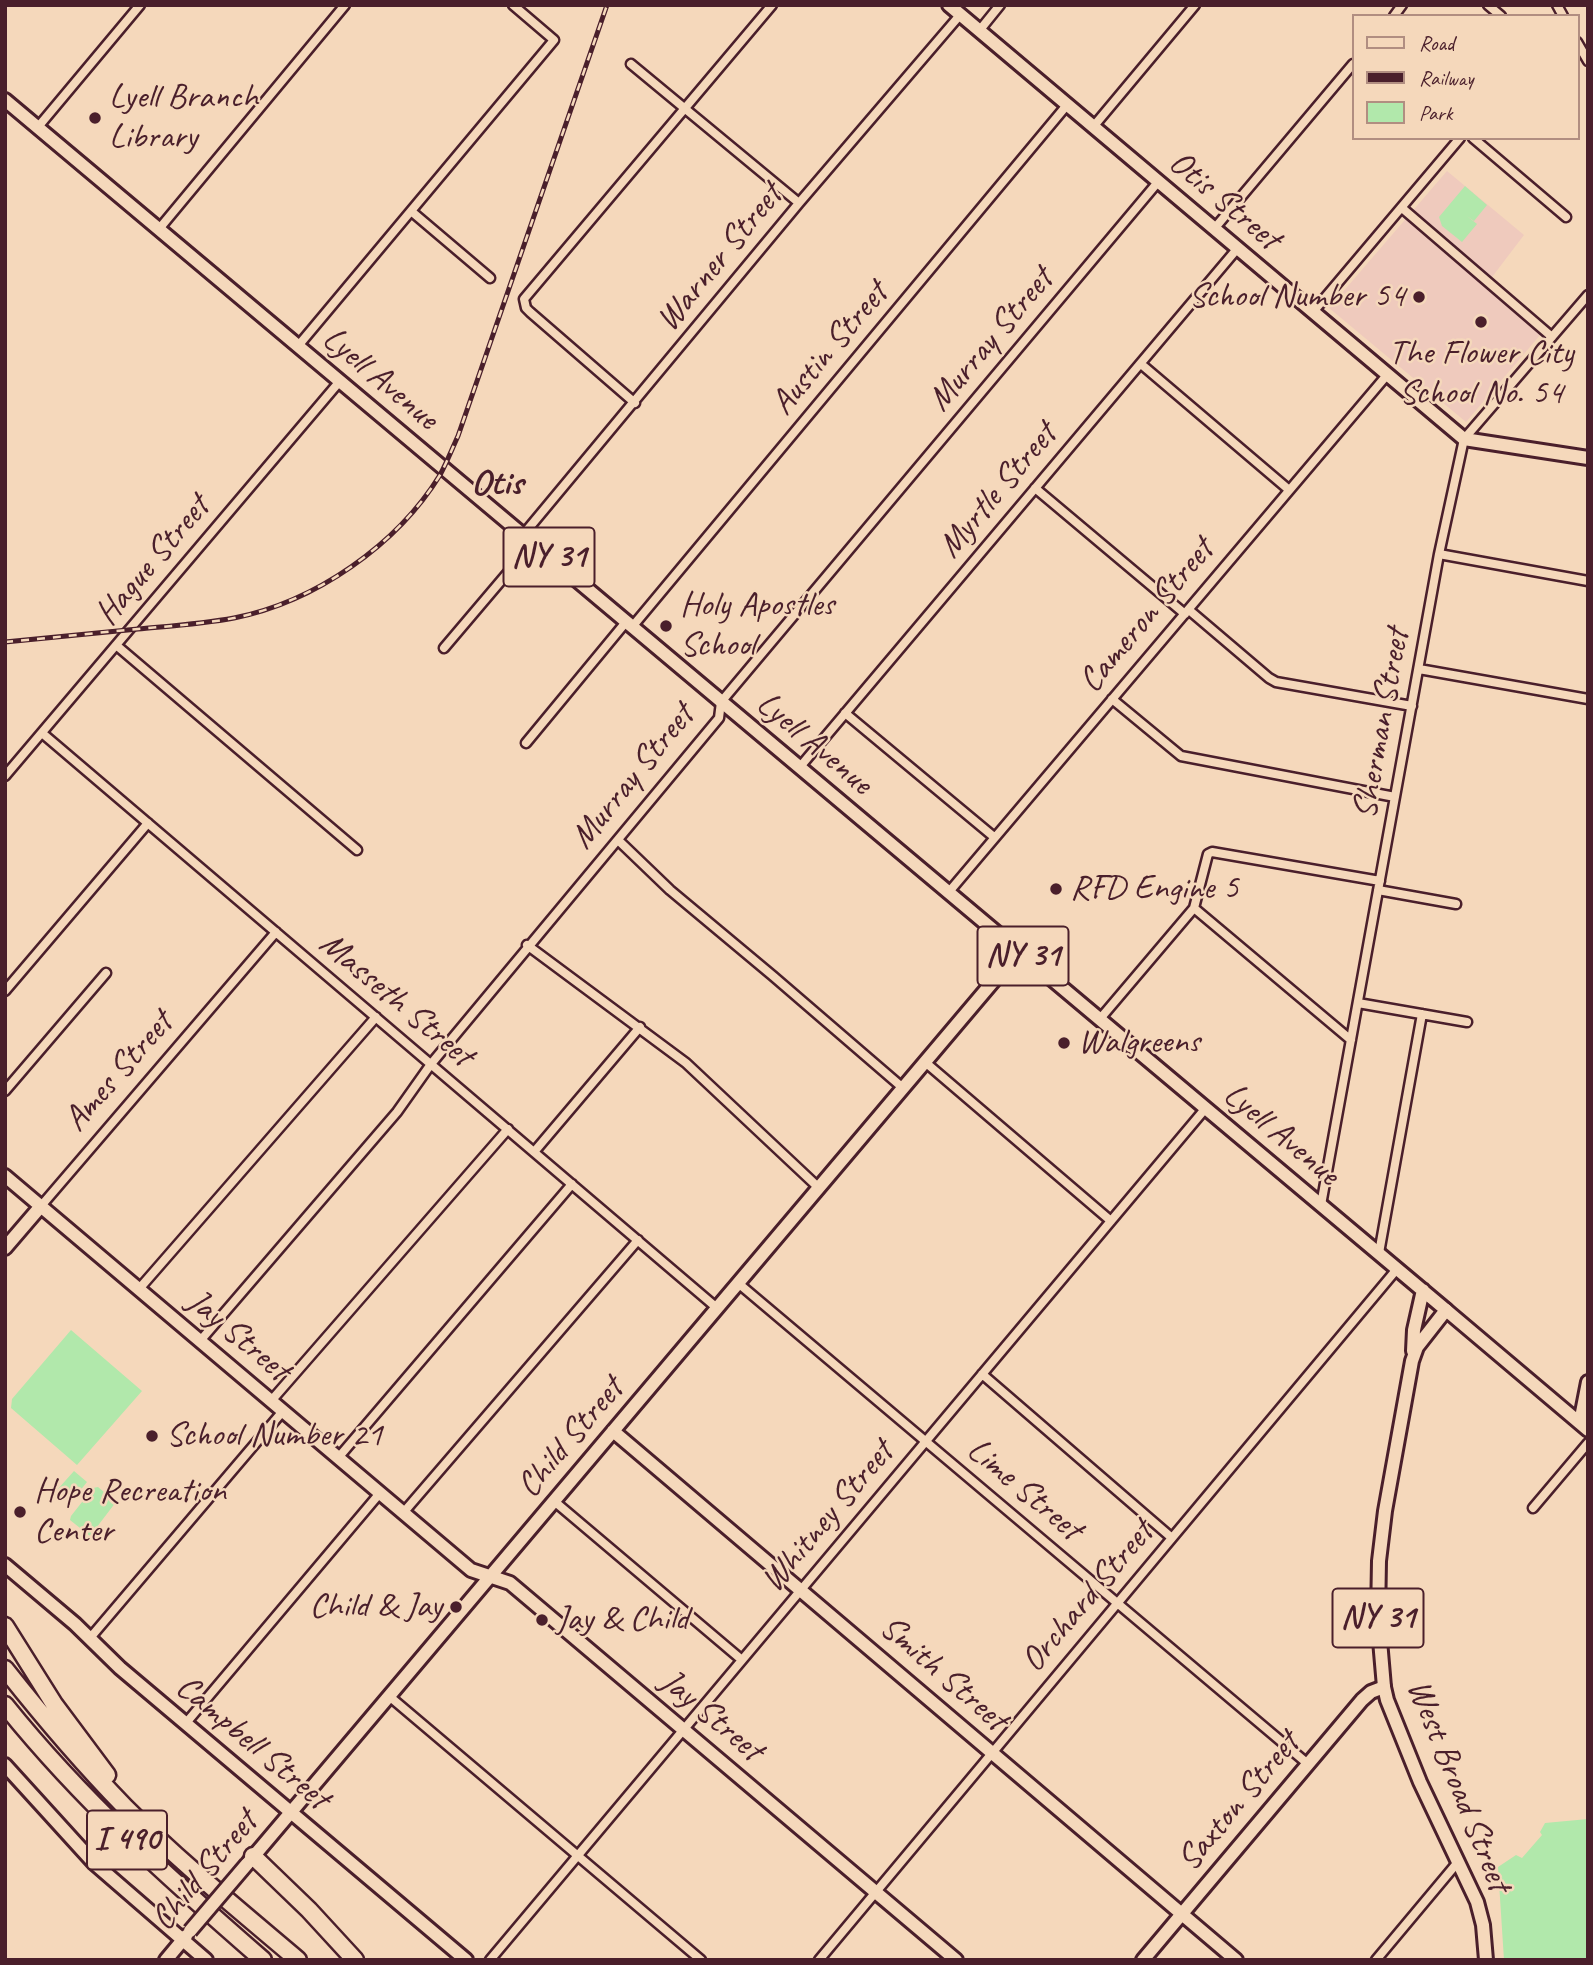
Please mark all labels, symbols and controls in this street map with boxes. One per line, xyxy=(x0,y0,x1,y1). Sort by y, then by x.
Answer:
legend xyxy=(1352,14,1579,140)
text: Road xyxy=(1419,30,1454,56)
text: Railway xyxy=(1419,65,1473,91)
place label: Lyell Branch Library xyxy=(109,77,258,159)
text: Park xyxy=(1419,100,1452,126)
marker: Lyell Branch Library xyxy=(87,110,103,126)
street label: Otis Street xyxy=(1160,142,1288,260)
street label: Warner Street xyxy=(648,176,792,340)
street label: Murray Street xyxy=(919,260,1063,420)
street label: Austin Street xyxy=(762,274,898,424)
place label: School Number 54 xyxy=(1189,276,1405,318)
marker: School Number 54 xyxy=(1411,289,1427,305)
marker: The Flower City School No. 54 xyxy=(1473,314,1489,330)
street label: Lyell Avenue xyxy=(313,318,447,440)
place label: The Flower City School No. 54 xyxy=(1389,333,1573,415)
street label: Myrtle Street xyxy=(930,415,1066,567)
district label: Otis xyxy=(471,462,523,506)
street label: Hague Street xyxy=(87,488,219,634)
road number: NY 31 xyxy=(504,528,594,586)
street label: Cameron Street xyxy=(1070,530,1224,702)
place label: Holy Apostles School xyxy=(680,585,834,667)
marker: Holy Apostles School xyxy=(658,618,674,634)
street label: Sherman Street xyxy=(1345,626,1419,822)
street label: Lyell Avenue xyxy=(747,683,881,805)
street label: Murray Street xyxy=(562,696,704,858)
place label: RFD Engine 5 xyxy=(1070,868,1238,910)
marker: RFD Engine 5 xyxy=(1048,881,1064,897)
street label: Masseth Street xyxy=(310,923,482,1077)
road number: NY 31 xyxy=(978,926,1068,986)
street label: Ames Street xyxy=(56,1003,182,1141)
place label: Walgreens xyxy=(1078,1022,1200,1064)
marker: Walgreens xyxy=(1056,1035,1072,1051)
street label: Lyell Avenue xyxy=(1214,1074,1348,1196)
street label: Jay Street xyxy=(178,1281,298,1391)
street label: Child Street xyxy=(509,1369,633,1507)
place label: School Number 21 xyxy=(166,1415,382,1457)
marker: School Number 21 xyxy=(144,1428,160,1444)
street label: Lime Street xyxy=(958,1430,1090,1550)
street label: Whitney Street xyxy=(753,1433,903,1601)
place label: Hope Recreation Center xyxy=(34,1471,226,1553)
marker: Hope Recreation Center xyxy=(12,1504,28,1520)
street label: Orchard Street xyxy=(1013,1513,1163,1681)
place label: Child & Jay xyxy=(309,1586,442,1628)
road number: NY 31 xyxy=(1332,1588,1424,1648)
marker: Child & Jay xyxy=(448,1599,464,1615)
place label: Jay & Child xyxy=(556,1599,689,1641)
street label: Smith Street xyxy=(871,1607,1015,1741)
marker: Jay & Child xyxy=(534,1612,550,1628)
street label: Jay Street xyxy=(651,1661,771,1771)
street label: Campbell Street xyxy=(167,1667,337,1819)
street label: West Broad Street xyxy=(1396,1674,1520,1898)
street label: Saxton Street xyxy=(1169,1724,1309,1880)
street label: Child Street xyxy=(143,1802,267,1940)
road number: I 490 xyxy=(87,1810,167,1870)

